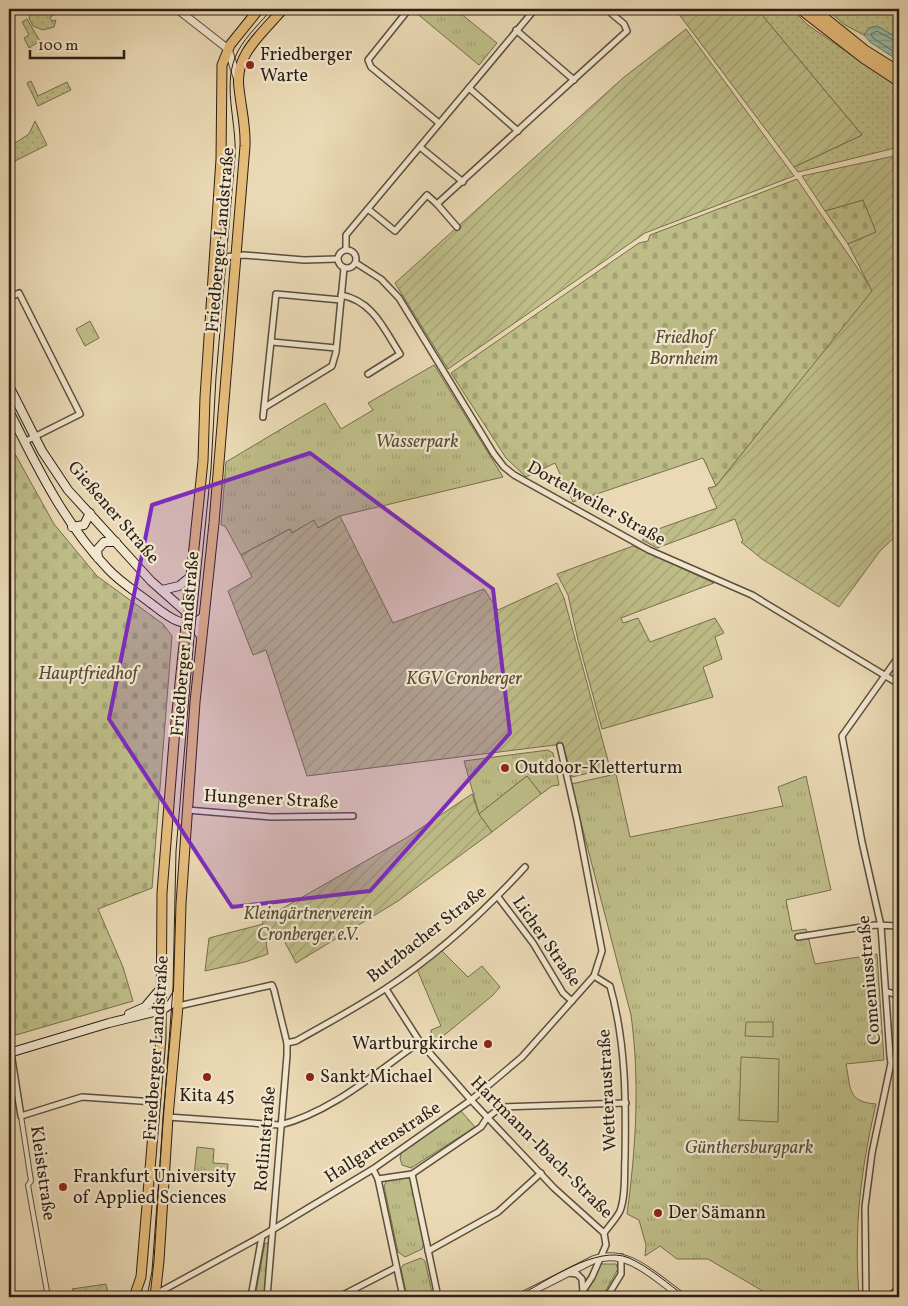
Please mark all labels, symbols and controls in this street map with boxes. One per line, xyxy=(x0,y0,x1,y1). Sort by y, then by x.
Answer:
scale bar xyxy=(30,28,124,60)
text: 100 m xyxy=(38,36,78,57)
place label: Friedberger Warte xyxy=(260,43,353,89)
marker: Friedberger Warte xyxy=(244,59,256,71)
street label: Friedberger Landstraße xyxy=(200,146,242,334)
park label: Friedhof Bornheim xyxy=(650,326,719,372)
park label: Wasserpark xyxy=(375,430,459,455)
street label: Dortelweiler Straße xyxy=(522,455,670,553)
street label: Gießener Straße xyxy=(61,456,165,570)
street label: Friedberger Landstraße xyxy=(165,550,207,738)
park label: Hauptfriedhof xyxy=(38,662,141,687)
park label: KGV Cronberger xyxy=(406,667,522,692)
place label: Outdoor-Kletterturm xyxy=(515,756,683,781)
marker: Outdoor-Kletterturm xyxy=(499,762,511,774)
street label: Hungener Straße xyxy=(203,784,339,816)
street label: Butzbacher Straße xyxy=(362,880,492,990)
street label: Licher Straße xyxy=(505,892,587,992)
park label: Kleingärtnerverein Cronberger e.V. xyxy=(243,902,373,948)
street label: Comeniusstraße xyxy=(852,914,888,1046)
street label: Friedberger Landstraße xyxy=(138,954,176,1142)
street label: Wetteraustraße xyxy=(592,1028,624,1152)
place label: Wartburgkirche xyxy=(352,1032,478,1057)
marker: Wartburgkirche xyxy=(482,1038,494,1050)
place label: Sankt Michael xyxy=(320,1065,433,1090)
marker: Kita 45 xyxy=(201,1071,213,1083)
marker: Sankt Michael xyxy=(304,1071,316,1083)
street label: Hartmann-Ibach-Straße xyxy=(464,1071,618,1225)
place label: Kita 45 xyxy=(179,1084,235,1109)
street label: Rotlintstraße xyxy=(249,1085,283,1193)
street label: Hallgartenstraße xyxy=(320,1096,446,1190)
street label: Kleiststraße xyxy=(23,1124,61,1222)
park label: Günthersburgpark xyxy=(685,1136,813,1161)
place label: Frankfurt University of Applied Sciences xyxy=(73,1165,237,1211)
marker: Frankfurt University of Applied Sciences xyxy=(57,1181,69,1193)
place label: Der Sämann xyxy=(668,1201,766,1226)
marker: Der Sämann xyxy=(652,1207,664,1219)

